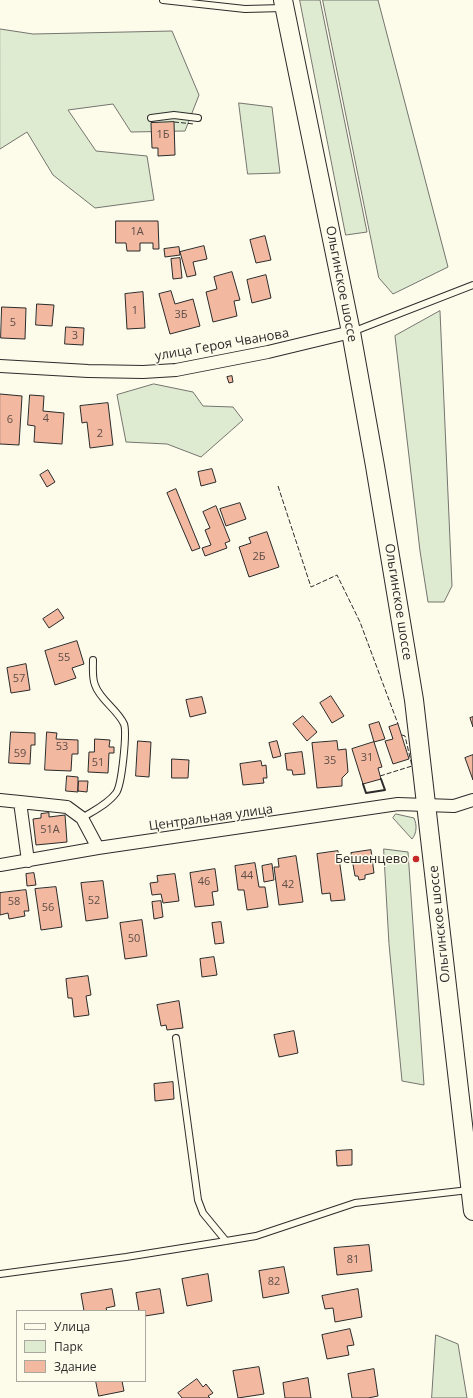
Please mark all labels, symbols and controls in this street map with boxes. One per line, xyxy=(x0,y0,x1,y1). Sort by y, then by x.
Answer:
house number: 1Б xyxy=(156,128,170,142)
house number: 1А xyxy=(130,225,144,239)
street label: Ольгинское шоссе xyxy=(322,225,360,343)
house number: 1 xyxy=(132,304,138,318)
house number: 3Б xyxy=(174,308,188,322)
house number: 5 xyxy=(10,316,16,330)
street label: улица Героя Чванова xyxy=(154,326,290,364)
house number: 3 xyxy=(72,329,78,343)
house number: 4 xyxy=(43,412,49,426)
house number: 6 xyxy=(7,413,13,427)
house number: 2 xyxy=(97,427,103,441)
street label: Ольгинское шоссе xyxy=(381,543,415,661)
house number: 2Б xyxy=(252,550,266,564)
house number: 55 xyxy=(58,651,70,665)
house number: 57 xyxy=(13,672,25,686)
house number: 53 xyxy=(56,740,68,754)
house number: 59 xyxy=(14,747,26,761)
house number: 31 xyxy=(361,751,373,765)
house number: 35 xyxy=(324,754,336,768)
house number: 51 xyxy=(92,756,104,770)
street label: Центральная улица xyxy=(148,802,274,834)
house number: 51А xyxy=(40,823,60,837)
place label: Бешенцево xyxy=(335,851,408,867)
marker: Бешенцево xyxy=(411,854,421,864)
street label: Ольгинское шоссе xyxy=(426,865,454,983)
house number: 44 xyxy=(241,869,253,883)
house number: 46 xyxy=(198,875,210,889)
house number: 42 xyxy=(282,878,294,892)
house number: 52 xyxy=(88,894,100,908)
house number: 58 xyxy=(8,895,20,909)
house number: 56 xyxy=(42,901,54,915)
house number: 50 xyxy=(128,932,140,946)
house number: 81 xyxy=(347,1253,359,1267)
house number: 82 xyxy=(268,1275,280,1289)
legend xyxy=(16,1310,146,1382)
text: Улица xyxy=(54,1318,90,1335)
text: Парк xyxy=(54,1338,83,1355)
text: Здание xyxy=(54,1358,97,1375)

